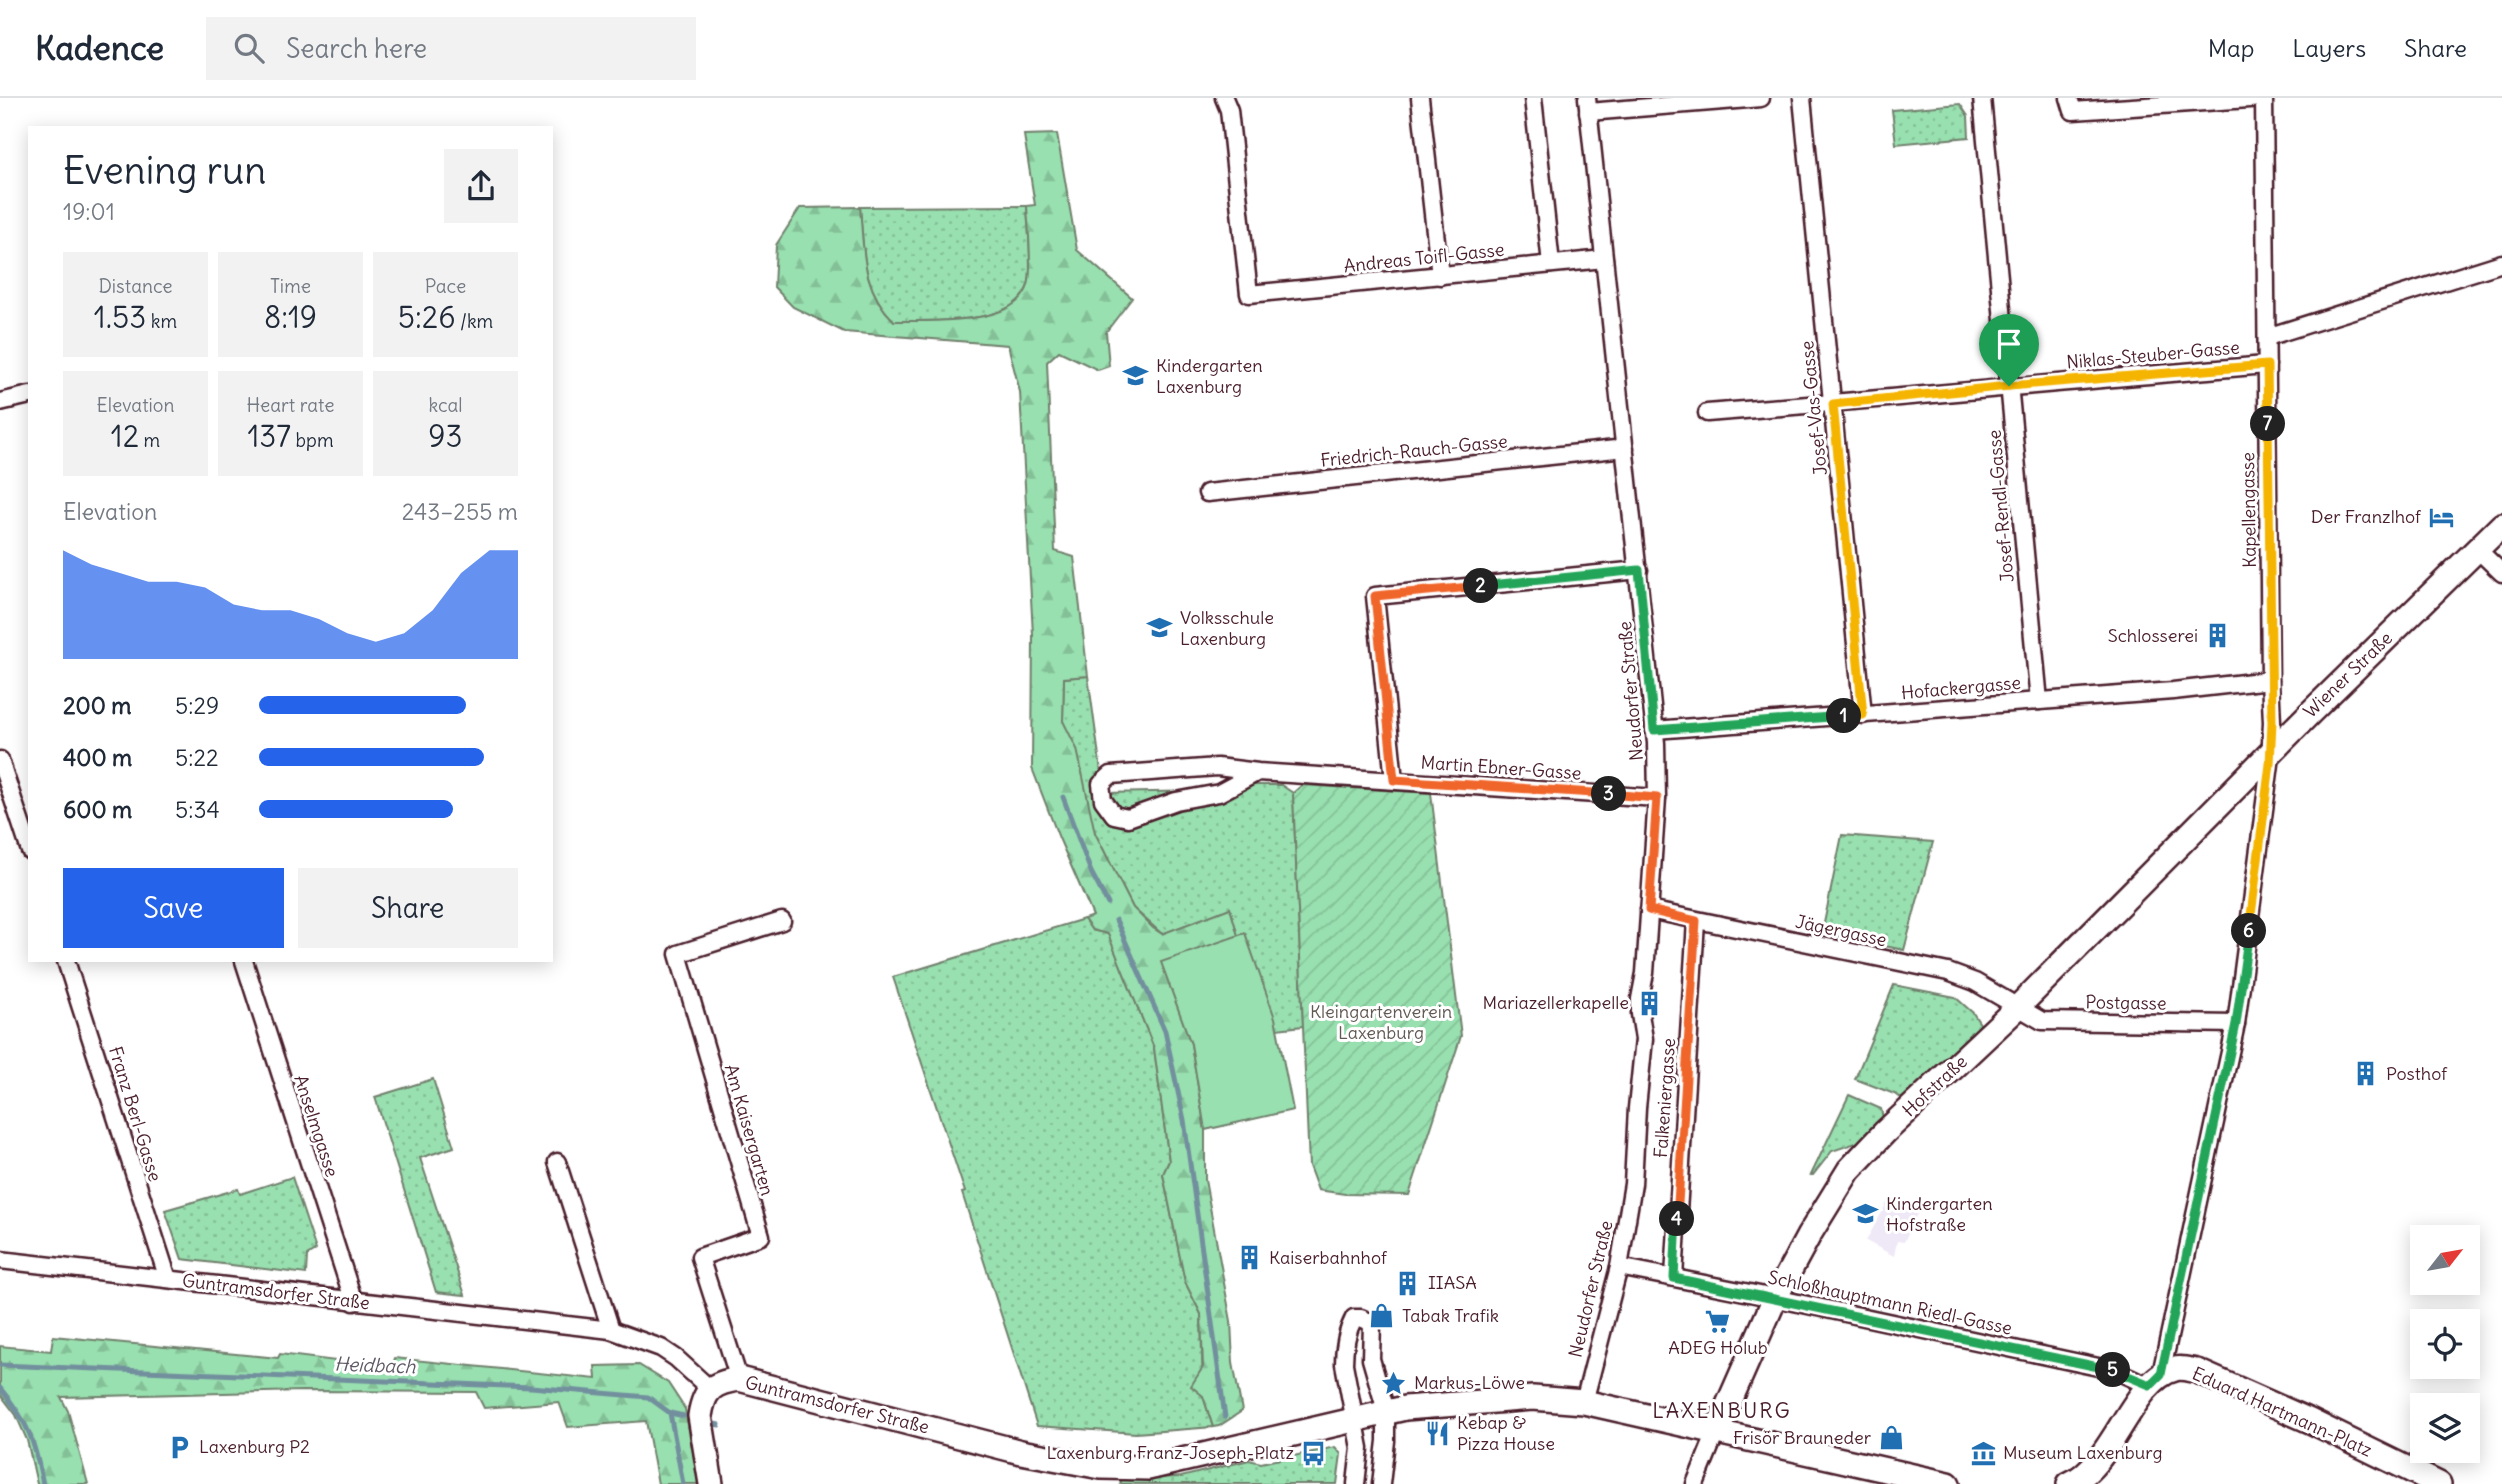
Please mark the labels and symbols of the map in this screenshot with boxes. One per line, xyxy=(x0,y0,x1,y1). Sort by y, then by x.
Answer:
street label: Andreas Toifl-Gasse xyxy=(1343,238,1505,277)
pin xyxy=(1979,314,2039,386)
street label: Niklas-Steuber-Gasse xyxy=(2065,335,2241,374)
street label: Josef-Vas-Gasse xyxy=(1795,340,1832,477)
place label: Kindergarten Laxenburg xyxy=(1156,354,1263,398)
school or university icon: Kindergarten Laxenburg xyxy=(1122,362,1150,390)
pin: 7 xyxy=(2250,406,2286,442)
street label: Friedrich-Rauch-Gasse xyxy=(1319,429,1509,472)
street label: Josef-Rendl-Gasse xyxy=(1982,429,2019,583)
street label: Kapellengasse xyxy=(2236,452,2261,568)
hotel icon: Der Franzlhof xyxy=(2427,503,2455,531)
place label: Der Franzlhof xyxy=(2311,505,2422,528)
pin: 2 xyxy=(1464,568,1498,603)
place label: Volksschule Laxenburg xyxy=(1180,606,1274,650)
school or university icon: Volksschule Laxenburg xyxy=(1146,614,1174,642)
street label: Neudorfer Straße xyxy=(1613,620,1648,762)
building icon: Schlosserei xyxy=(2204,622,2232,650)
place label: Schlosserei xyxy=(2108,624,2198,647)
street label: Wiener Straße xyxy=(2298,627,2397,723)
street label: Hofackergasse xyxy=(1900,671,2022,704)
pin: 1 xyxy=(1826,698,1862,734)
street label: Martin Ebner-Gasse xyxy=(1420,750,1582,785)
pin: 3 xyxy=(1592,776,1626,812)
street label: Jägergasse xyxy=(1793,910,1889,951)
pin: 6 xyxy=(2232,914,2266,948)
building icon: Mariazellerkapelle xyxy=(1635,989,1663,1017)
street label: Postgasse xyxy=(2085,990,2167,1015)
place label: Mariazellerkapelle xyxy=(1482,991,1629,1014)
park label: Kleingartenverein Laxenburg xyxy=(1310,1000,1452,1044)
street label: Falkeniergasse xyxy=(1649,1037,1680,1159)
street label: Franz Berl-Gasse xyxy=(104,1044,167,1184)
street label: Hofstraße xyxy=(1898,1050,1972,1121)
building icon: Posthof xyxy=(2352,1060,2380,1088)
street label: Am Kaisergarten xyxy=(720,1061,779,1198)
place label: Posthof xyxy=(2386,1062,2448,1085)
street label: Anselmgasse xyxy=(289,1072,344,1180)
place label: Kindergarten Hofstraße xyxy=(1886,1192,1993,1236)
school or university icon: Kindergarten Hofstraße xyxy=(1852,1200,1880,1228)
pin: 4 xyxy=(1660,1202,1694,1236)
street label: Neudorfer Straße xyxy=(1564,1218,1617,1360)
north arrow xyxy=(2410,1225,2480,1295)
building icon: Kaiserbahnhof xyxy=(1235,1244,1263,1272)
place label: Kaiserbahnhof xyxy=(1269,1246,1388,1269)
street label: Schloßhauptmann Riedl-Gasse xyxy=(1766,1265,2014,1340)
street label: Guntramsdorfer Straße xyxy=(181,1269,371,1314)
building icon: IIASA xyxy=(1394,1269,1422,1297)
place label: IIASA xyxy=(1428,1271,1477,1294)
shop icon: Tabak Trafik xyxy=(1368,1302,1396,1330)
place label: Tabak Trafik xyxy=(1402,1304,1499,1327)
supermarket icon: ADEG Holub xyxy=(1704,1307,1732,1335)
place label: ADEG Holub xyxy=(1668,1336,1768,1359)
water label: Heidbach xyxy=(334,1352,417,1378)
pin: 5 xyxy=(2096,1352,2130,1388)
street label: Eduard Hartmann-Platz xyxy=(2189,1361,2376,1462)
place icon: Markus-Löwe xyxy=(1380,1369,1408,1397)
street label: Guntramsdorfer Straße xyxy=(743,1371,931,1439)
place label: Markus-Löwe xyxy=(1414,1371,1525,1394)
district label: LAXENBURG xyxy=(1652,1397,1792,1424)
place label: Kebap & Pizza House xyxy=(1457,1411,1555,1455)
restaurant icon: Kebap & Pizza House xyxy=(1423,1419,1451,1447)
shop icon: Frisör Brauneder xyxy=(1877,1424,1905,1452)
place label: Frisör Brauneder xyxy=(1733,1426,1872,1449)
parking icon: Laxenburg P2 xyxy=(165,1433,193,1461)
place label: Laxenburg P2 xyxy=(199,1435,310,1458)
bus stop icon: Laxenburg Franz-Joseph-Platz xyxy=(1300,1439,1328,1467)
museum icon: Museum Laxenburg xyxy=(1969,1439,1997,1467)
place label: Laxenburg Franz-Joseph-Platz xyxy=(1047,1441,1294,1464)
place label: Museum Laxenburg xyxy=(2003,1441,2163,1464)

